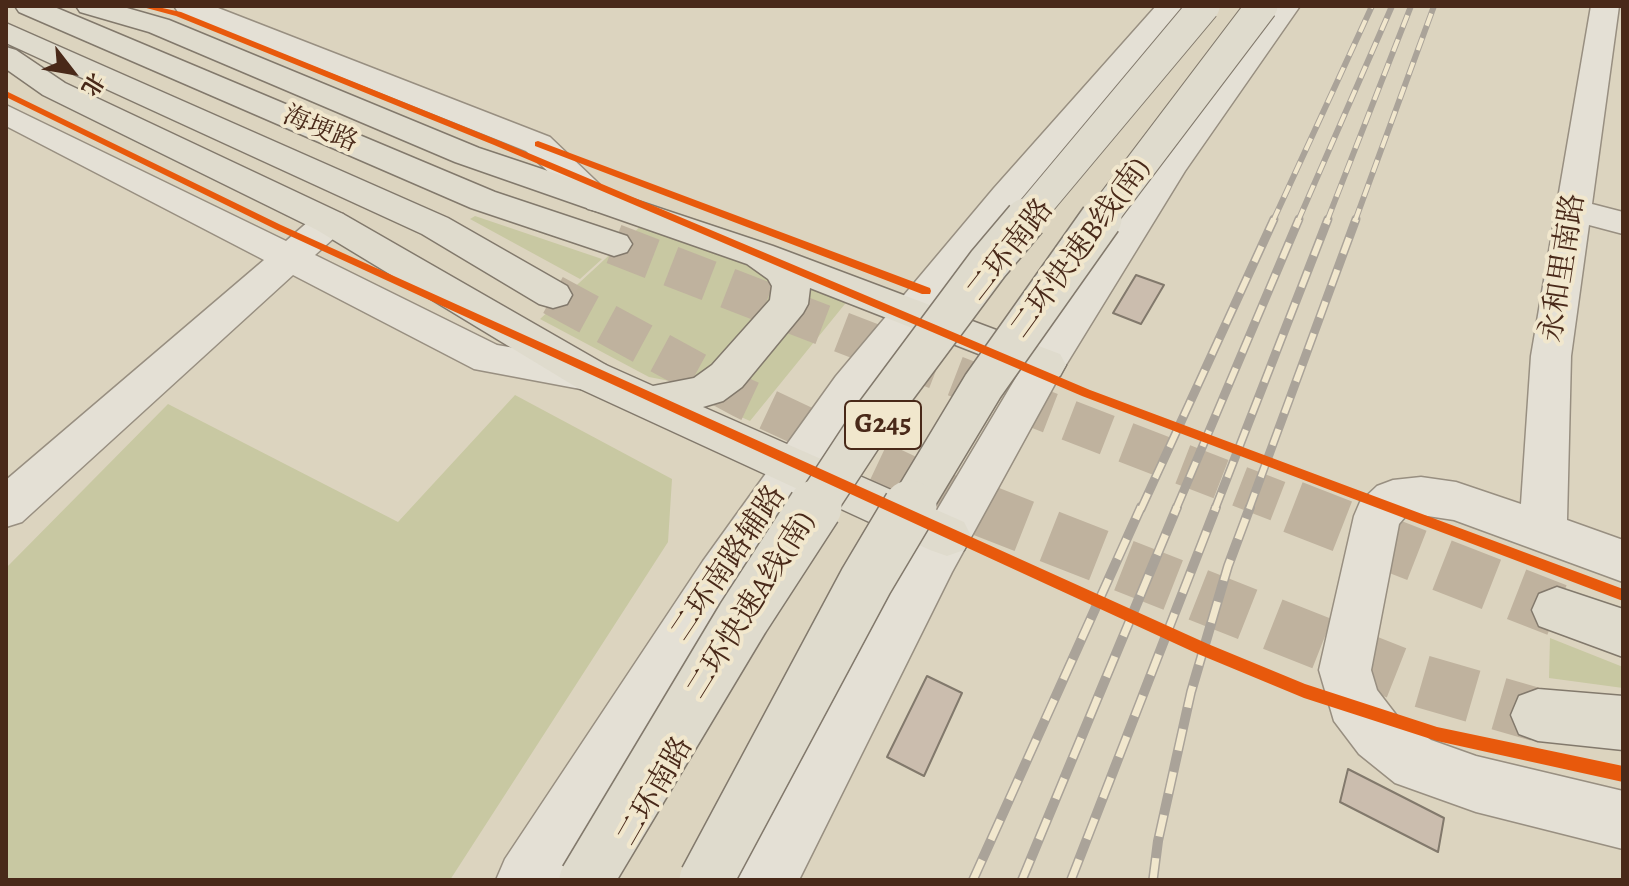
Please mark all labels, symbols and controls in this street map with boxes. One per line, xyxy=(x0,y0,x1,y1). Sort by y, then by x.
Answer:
north arrow xyxy=(32,32,112,112)
text: 北 xyxy=(74,67,111,102)
street label: 海埂路 xyxy=(278,100,362,160)
street label: 二环快速B线(南) xyxy=(1003,152,1159,346)
street label: 永和里南路 xyxy=(1534,191,1594,345)
street label: 二环南路 xyxy=(960,193,1062,309)
road number: G245 xyxy=(845,401,921,449)
street label: 二环南路辅路 xyxy=(664,479,794,649)
street label: 二环快速A线(南) xyxy=(680,506,824,706)
street label: 二环南路 xyxy=(610,731,702,853)

